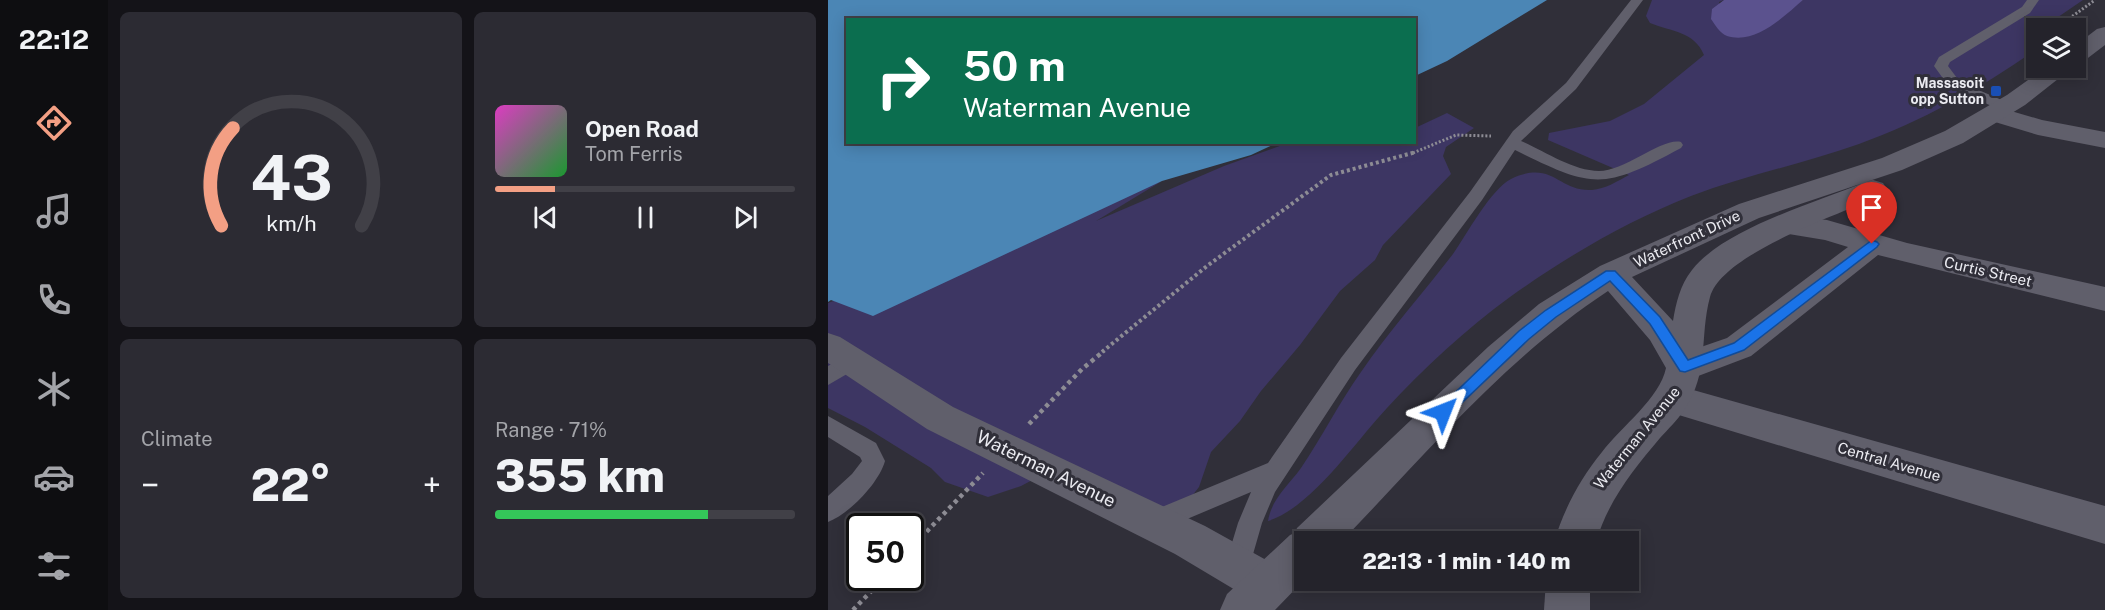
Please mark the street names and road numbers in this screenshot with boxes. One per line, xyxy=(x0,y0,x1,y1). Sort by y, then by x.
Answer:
street label: Waterfront Drive xyxy=(1631,206,1743,271)
street label: Curtis Street xyxy=(1943,253,2034,290)
street label: Waterman Avenue xyxy=(1590,383,1683,492)
street label: Waterman Avenue xyxy=(973,426,1119,511)
street label: Central Avenue xyxy=(1836,439,1943,484)

